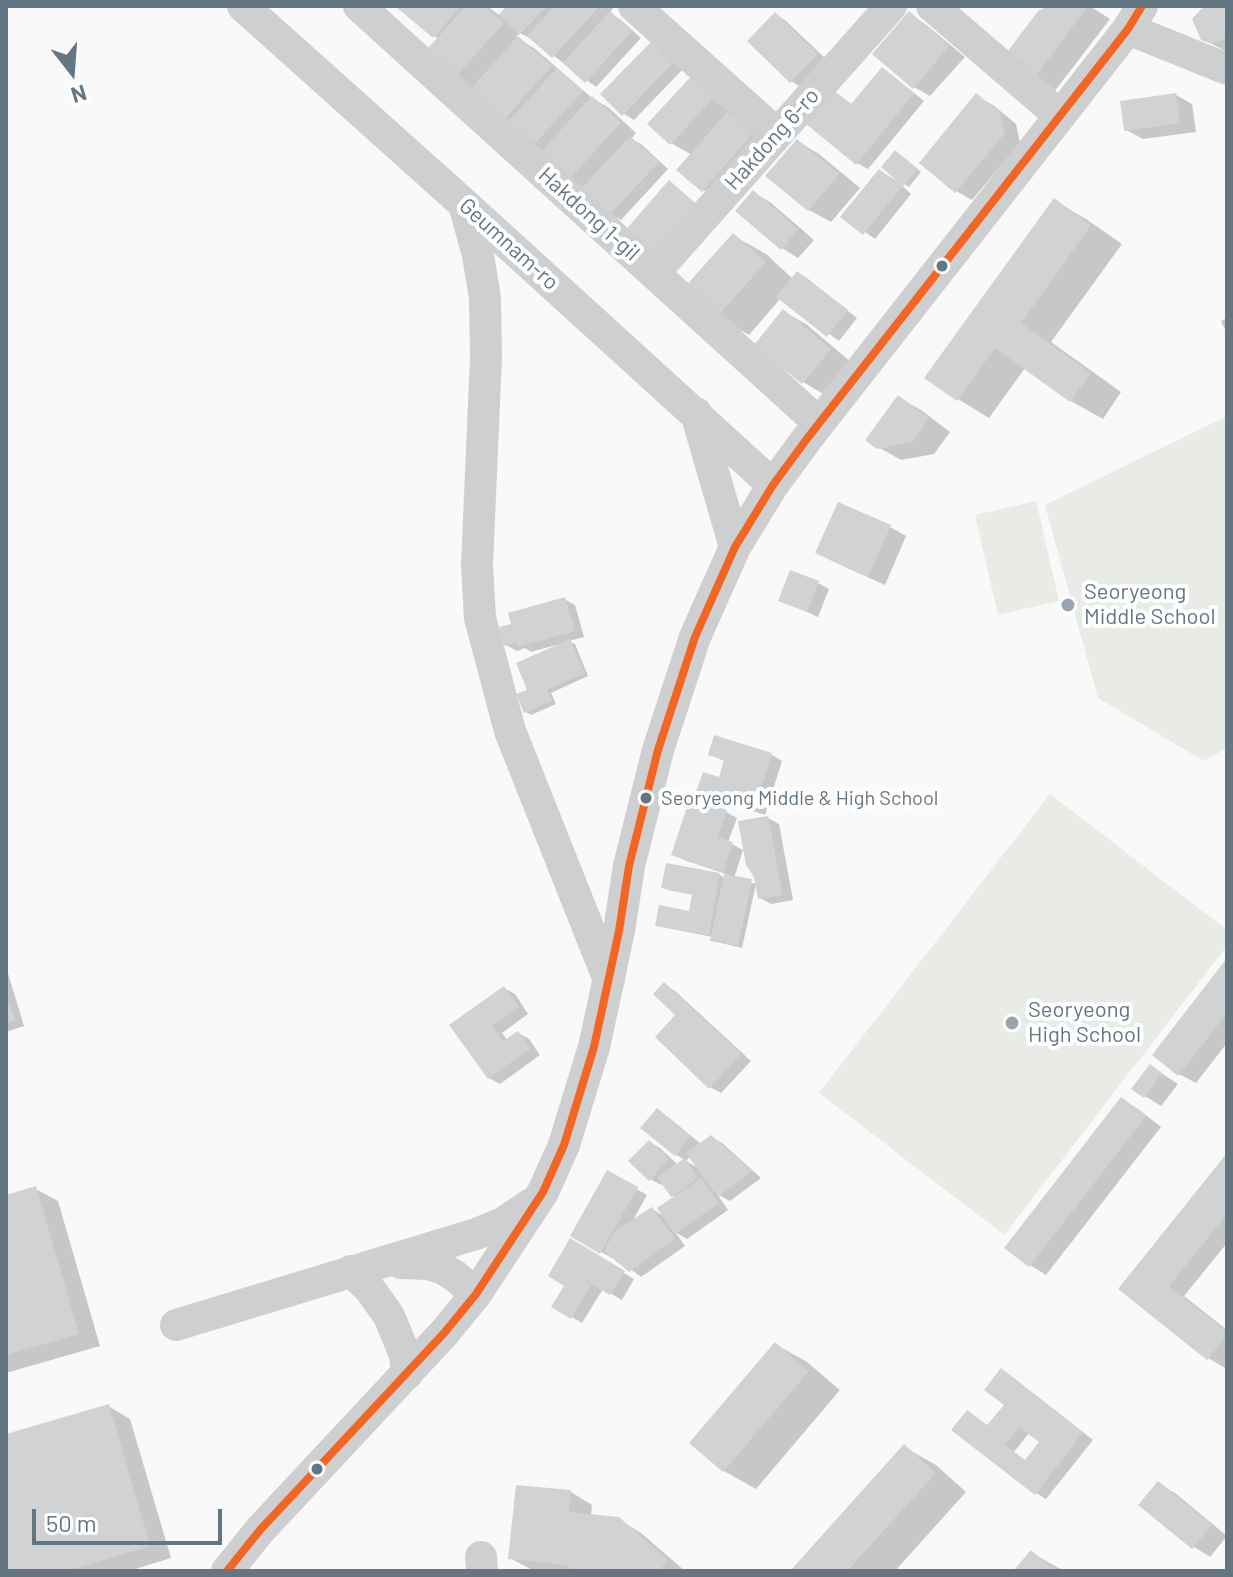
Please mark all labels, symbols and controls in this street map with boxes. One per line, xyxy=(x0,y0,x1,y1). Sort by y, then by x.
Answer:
north arrow xyxy=(32,32,112,112)
text: N xyxy=(68,80,90,110)
street label: Hakdong 6-ro xyxy=(719,83,825,195)
street label: Hakdong 1-gil xyxy=(533,162,645,266)
street label: Geumnam-ro xyxy=(454,192,564,296)
unlabelled marker xyxy=(934,258,950,274)
place label: Seoryeong Middle School xyxy=(1084,579,1216,630)
marker: Seoryeong Middle School xyxy=(1059,596,1077,614)
place label: Seoryeong Middle & High School xyxy=(661,786,938,810)
marker: Seoryeong Middle & High School xyxy=(638,790,654,806)
place label: Seoryeong High School xyxy=(1028,997,1141,1048)
marker: Seoryeong High School xyxy=(1003,1014,1021,1032)
unlabelled marker xyxy=(309,1461,325,1477)
scale bar xyxy=(36,1493,226,1543)
text: 50 m xyxy=(46,1508,97,1537)

